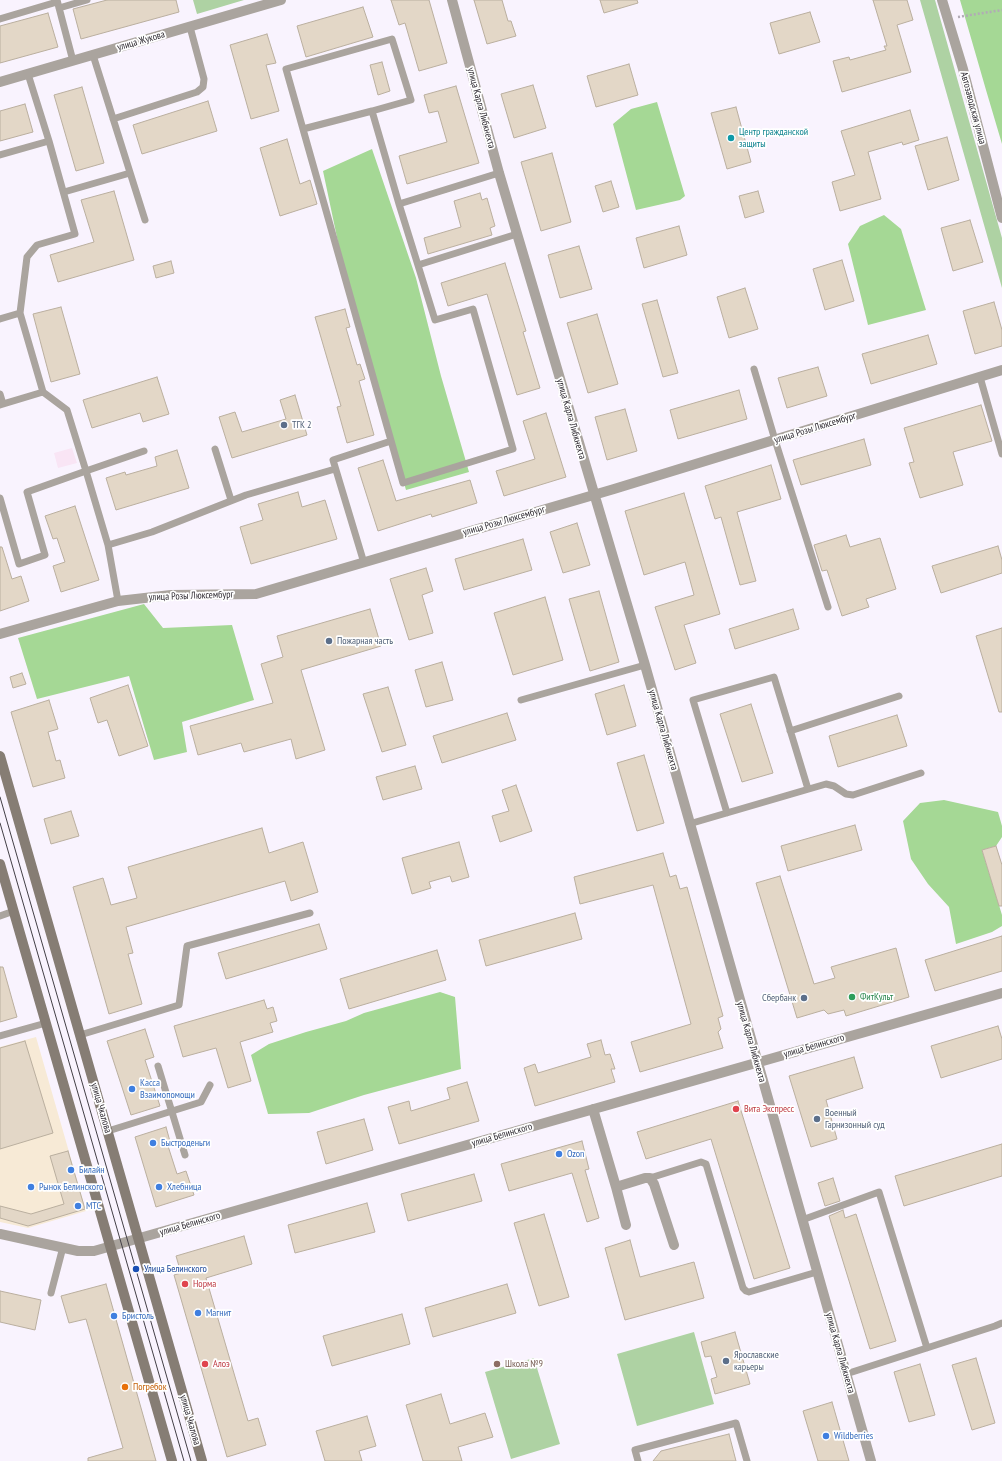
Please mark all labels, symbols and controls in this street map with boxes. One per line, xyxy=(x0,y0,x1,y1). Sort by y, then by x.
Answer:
street label: улица Жукова xyxy=(116,28,166,54)
street label: улица Карла Либкнехта xyxy=(464,66,498,150)
street label: Автозаводская улица xyxy=(958,71,988,145)
place label: Центр гражданской защиты xyxy=(739,126,808,150)
marker: Центр гражданской защиты xyxy=(726,133,736,143)
street label: улица Карла Либкнехта xyxy=(554,377,588,461)
street label: улица Розы Люксембург xyxy=(773,410,857,446)
place label: ТГК 2 xyxy=(292,419,312,431)
marker: ТГК 2 xyxy=(279,420,289,430)
street label: улица Розы Люксембург xyxy=(462,504,546,538)
street label: улица Розы Люксембург xyxy=(148,589,234,603)
place label: Пожарная часть xyxy=(337,635,393,647)
marker: Пожарная часть xyxy=(324,636,334,646)
street label: улица Карла Либкнехта xyxy=(646,688,680,772)
place label: ФитКульт xyxy=(860,991,893,1003)
place label: Сбербанк xyxy=(762,992,796,1004)
marker: ФитКульт xyxy=(847,992,857,1002)
marker: Сбербанк xyxy=(799,993,809,1003)
street label: улица Карла Либкнехта xyxy=(734,1000,768,1084)
street label: улица Белинского xyxy=(782,1032,846,1060)
place label: Касса Взаимопомощи xyxy=(140,1077,195,1100)
street label: улица Чкалова xyxy=(88,1081,114,1135)
marker: Касса Взаимопомощи xyxy=(127,1084,137,1094)
place label: Вита Экспресс xyxy=(744,1103,794,1115)
marker: Вита Экспресс xyxy=(731,1104,741,1114)
place label: Военный Гарнизонный суд xyxy=(825,1107,885,1130)
marker: Военный Гарнизонный суд xyxy=(812,1114,822,1124)
street label: улица Белинского xyxy=(470,1121,534,1149)
place label: Быстроденьги xyxy=(161,1137,210,1149)
marker: Быстроденьги xyxy=(148,1138,158,1148)
place label: Ozon xyxy=(567,1148,585,1160)
marker: Ozon xyxy=(554,1149,564,1159)
place label: Билайн xyxy=(79,1164,105,1176)
marker: Билайн xyxy=(66,1165,76,1175)
place label: Рынок Белинского xyxy=(39,1181,103,1193)
place label: Хлебница xyxy=(167,1181,202,1193)
marker: Рынок Белинского xyxy=(26,1182,36,1192)
marker: Хлебница xyxy=(154,1182,164,1192)
place label: МТС xyxy=(86,1200,101,1212)
marker: МТС xyxy=(73,1201,83,1211)
street label: улица Белинского xyxy=(158,1210,222,1238)
place label: Улица Белинского xyxy=(144,1263,207,1275)
marker: Улица Белинского xyxy=(131,1264,141,1274)
place label: Норма xyxy=(193,1278,216,1290)
marker: Норма xyxy=(180,1279,190,1289)
place label: Магнит xyxy=(206,1307,231,1319)
marker: Магнит xyxy=(193,1308,203,1318)
place label: Бристоль xyxy=(122,1310,154,1322)
marker: Бристоль xyxy=(109,1311,119,1321)
street label: улица Карла Либкнехта xyxy=(823,1311,857,1395)
place label: Ярославские карьеры xyxy=(734,1349,779,1372)
marker: Ярославские карьеры xyxy=(721,1356,731,1366)
place label: Алоэ xyxy=(213,1358,230,1370)
place label: Школа №9 xyxy=(505,1358,543,1370)
marker: Алоэ xyxy=(200,1359,210,1369)
marker: Школа №9 xyxy=(492,1359,502,1369)
place label: Погребок xyxy=(133,1381,167,1393)
marker: Погребок xyxy=(120,1382,130,1392)
street label: улица Чкалова xyxy=(177,1393,203,1447)
place label: Wildberries xyxy=(834,1430,873,1442)
marker: Wildberries xyxy=(821,1431,831,1441)

